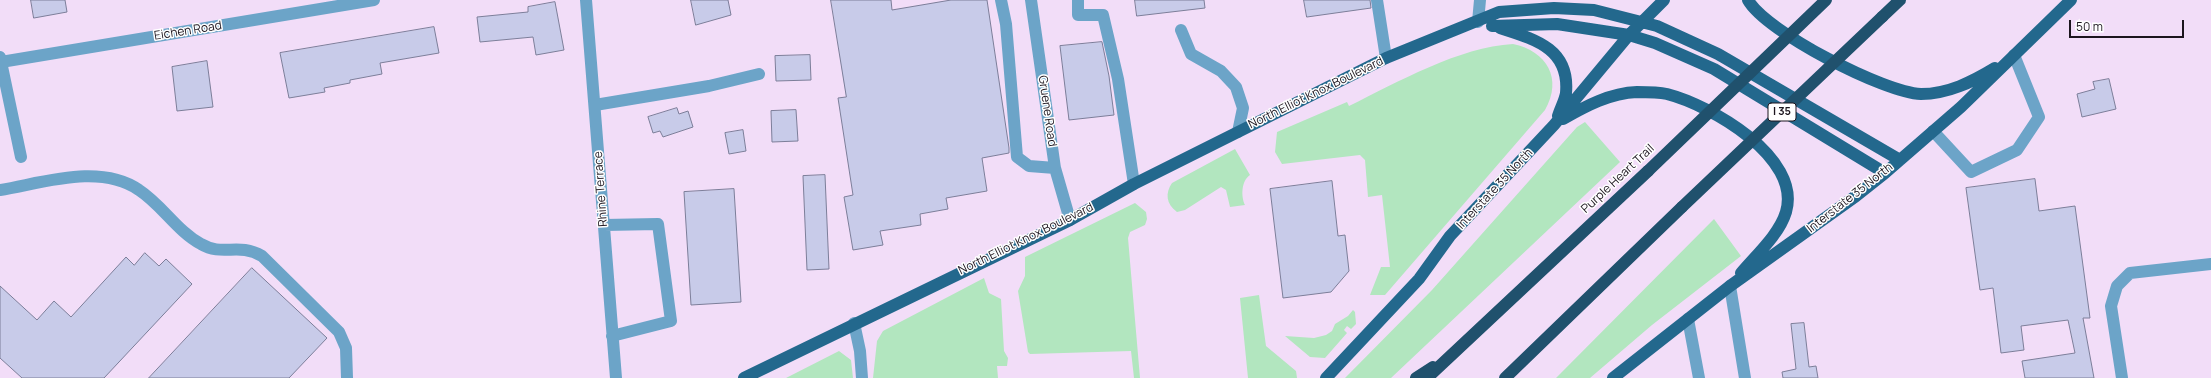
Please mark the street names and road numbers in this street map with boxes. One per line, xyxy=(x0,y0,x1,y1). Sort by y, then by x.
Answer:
street label: Eichen Road xyxy=(153,19,223,43)
street label: North Elliot Knox Boulevard xyxy=(1246,54,1386,132)
street label: Gruene Road xyxy=(1035,75,1059,147)
road number: I 35 xyxy=(1768,103,1796,121)
street label: Purple Heart Trail xyxy=(1579,142,1657,216)
street label: Interstate 35 North xyxy=(1454,146,1536,232)
street label: Rhine Terrace xyxy=(591,151,611,227)
street label: Interstate 35 North xyxy=(1804,160,1896,236)
street label: North Elliot Knox Boulevard xyxy=(956,200,1096,278)

